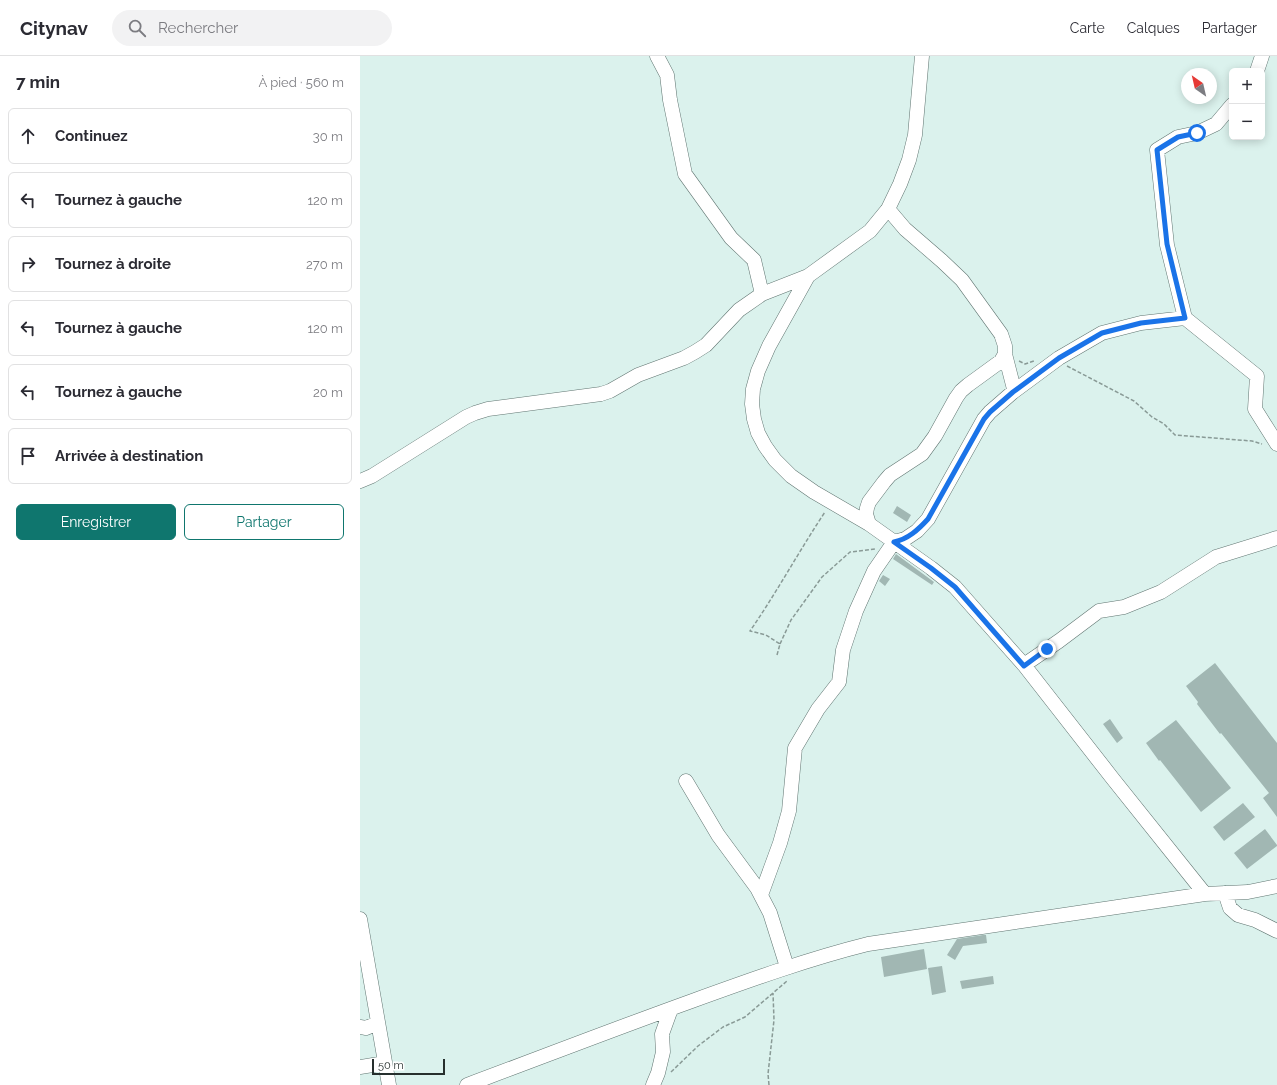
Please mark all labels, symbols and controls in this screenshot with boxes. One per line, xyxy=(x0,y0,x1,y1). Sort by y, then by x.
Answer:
search box xyxy=(112,10,392,46)
text: Citynav xyxy=(20,17,88,39)
icon: search xyxy=(126,17,148,39)
text: Rechercher xyxy=(158,19,238,37)
text: Carte xyxy=(1070,20,1105,36)
text: Calques xyxy=(1127,20,1180,36)
text: Partager xyxy=(1202,20,1257,36)
north arrow xyxy=(1181,68,1217,104)
map controls xyxy=(1229,68,1265,140)
button: + xyxy=(1229,68,1265,104)
text: 7 min xyxy=(16,72,60,92)
text: À pied · 560 m xyxy=(258,75,344,90)
button: − xyxy=(1229,104,1265,140)
route start xyxy=(1188,124,1206,142)
icon: ahead xyxy=(17,125,39,147)
text: Continuez xyxy=(55,127,128,145)
text: 30 m xyxy=(313,129,343,144)
icon: left xyxy=(17,189,39,211)
text: Tournez à gauche xyxy=(55,191,182,209)
text: 120 m xyxy=(307,193,343,208)
icon: right xyxy=(17,253,39,275)
text: Tournez à droite xyxy=(55,255,171,273)
text: 270 m xyxy=(306,257,343,272)
icon: left xyxy=(17,317,39,339)
text: Tournez à gauche xyxy=(55,319,182,337)
text: 120 m xyxy=(307,321,343,336)
icon: left xyxy=(17,381,39,403)
text: Tournez à gauche xyxy=(55,383,182,401)
text: 20 m xyxy=(313,385,343,400)
icon: arrive xyxy=(17,445,39,467)
text: Arrivée à destination xyxy=(55,447,203,465)
button: Enregistrer xyxy=(16,504,176,540)
button: Partager xyxy=(184,504,344,540)
route end xyxy=(1038,640,1056,658)
scale bar xyxy=(372,1057,445,1076)
text: 50 m xyxy=(378,1059,404,1072)

